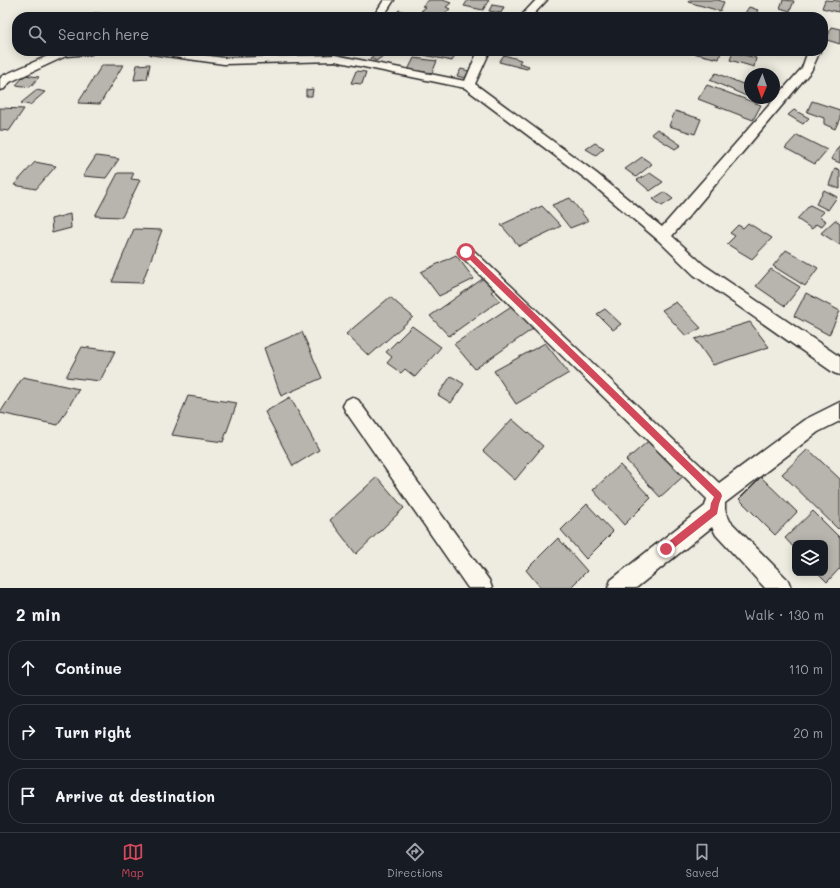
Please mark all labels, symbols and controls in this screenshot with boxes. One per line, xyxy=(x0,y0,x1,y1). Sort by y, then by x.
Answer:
search box xyxy=(12,12,828,56)
icon: search xyxy=(26,23,48,45)
text: Search here xyxy=(58,24,149,44)
north arrow xyxy=(744,68,780,104)
route start xyxy=(457,243,475,261)
route end xyxy=(657,540,675,558)
map controls xyxy=(792,540,828,576)
button: layers xyxy=(792,540,828,576)
text: 2 min xyxy=(16,603,61,625)
text: Walk · 130 m xyxy=(744,606,824,623)
icon: ahead xyxy=(17,657,39,679)
text: Continue xyxy=(55,658,122,678)
text: 110 m xyxy=(789,660,823,677)
icon: right xyxy=(17,721,39,743)
text: Turn right xyxy=(55,722,132,742)
text: 20 m xyxy=(793,724,823,741)
icon: arrive xyxy=(17,785,39,807)
text: Arrive at destination xyxy=(55,786,215,806)
tab: Map xyxy=(122,841,144,880)
tab: Directions xyxy=(387,841,443,880)
tab: Saved xyxy=(686,841,718,880)

